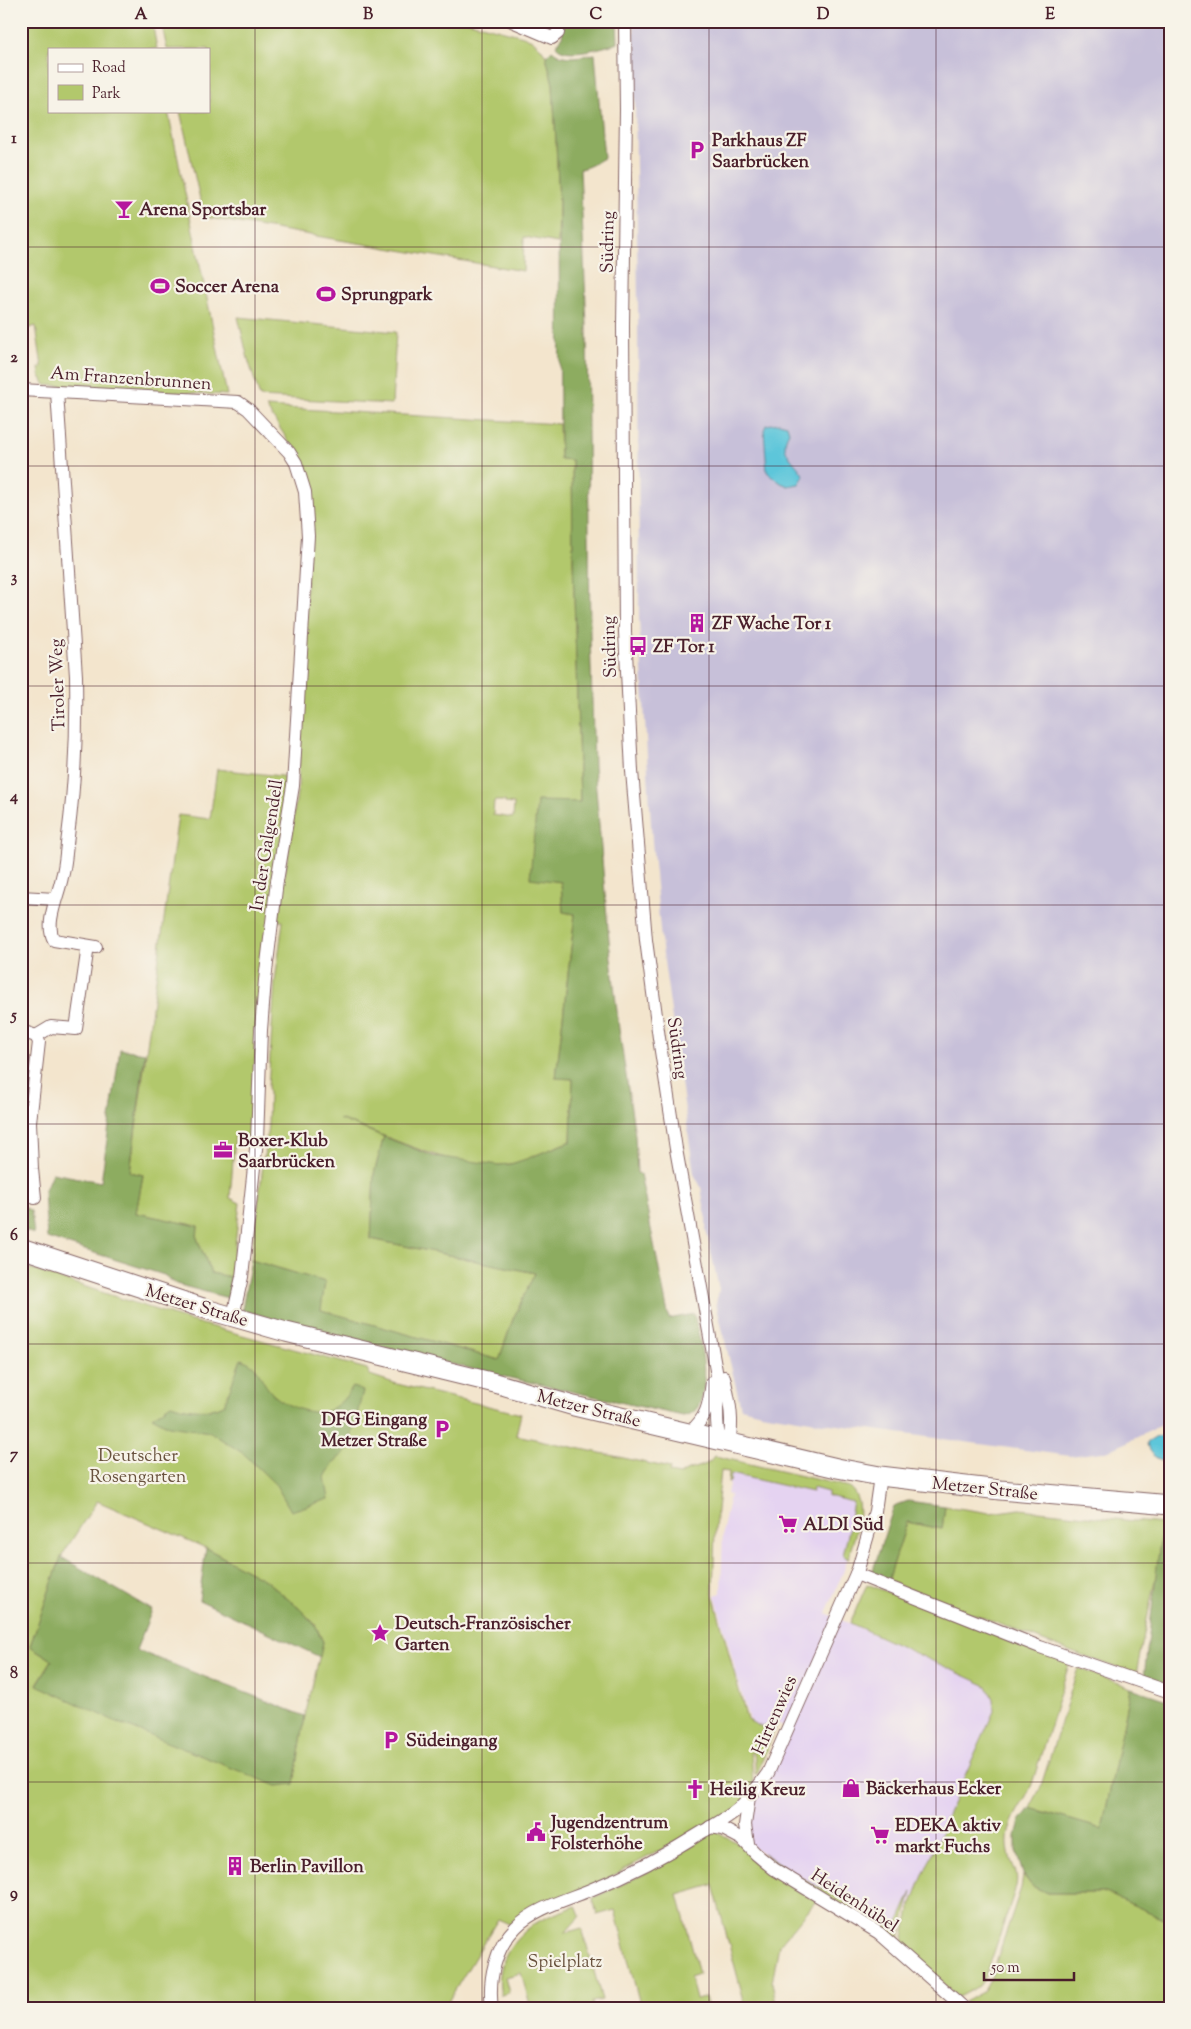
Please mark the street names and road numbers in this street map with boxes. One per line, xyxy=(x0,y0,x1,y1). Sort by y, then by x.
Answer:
street label: Südring xyxy=(595,211,623,273)
street label: Am Franzenbrunnen xyxy=(49,361,213,399)
street label: Südring xyxy=(597,615,625,678)
street label: Tiroler Weg xyxy=(44,638,74,732)
street label: In der Galgendell xyxy=(245,778,291,913)
street label: Südring xyxy=(659,1016,693,1081)
street label: Metzer Straße xyxy=(142,1279,251,1335)
street label: Metzer Straße xyxy=(534,1384,643,1435)
street label: Metzer Straße xyxy=(931,1472,1039,1508)
street label: Hirtenwies xyxy=(747,1672,805,1760)
street label: Heidenhübel xyxy=(805,1863,903,1940)

